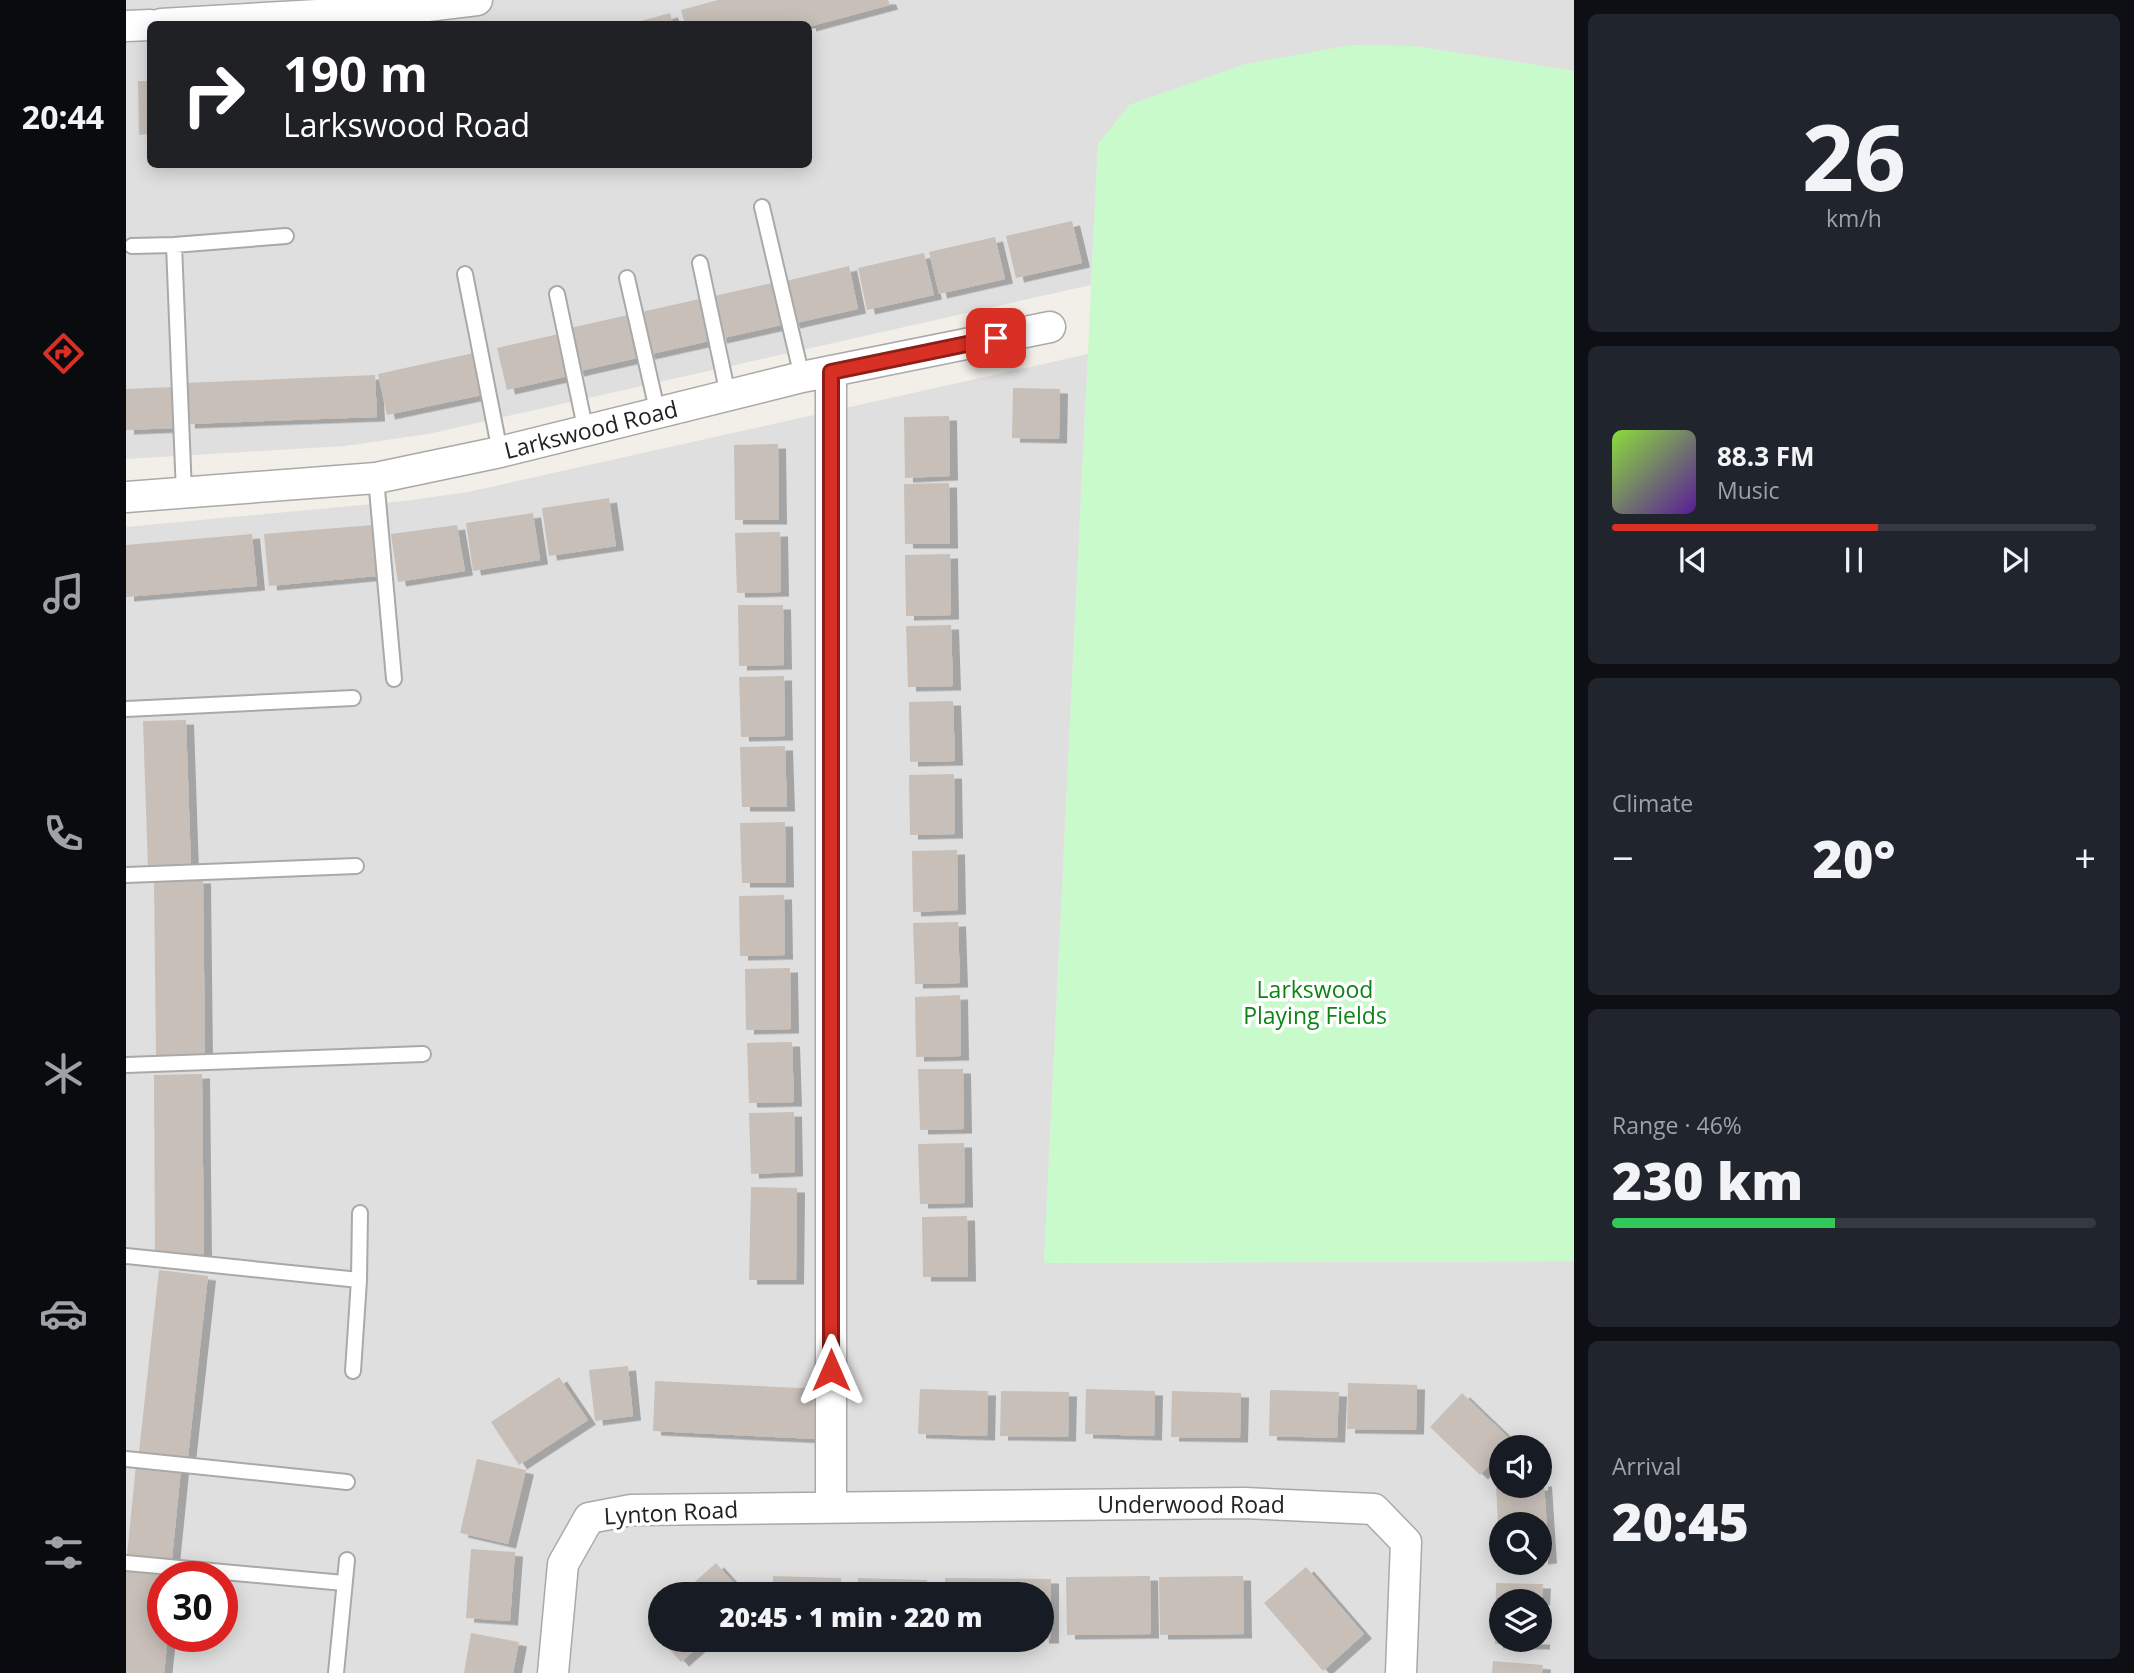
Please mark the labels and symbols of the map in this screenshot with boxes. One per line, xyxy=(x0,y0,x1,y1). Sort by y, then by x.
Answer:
pin xyxy=(966,308,1026,368)
street label: Larkswood Road xyxy=(501,392,681,466)
park label: Larkswood Playing Fields xyxy=(1243,973,1387,1031)
position arrow xyxy=(794,1333,868,1407)
street label: Underwood Road xyxy=(1097,1488,1285,1520)
street label: Lynton Road xyxy=(603,1493,739,1532)
speed limit sign: 30 xyxy=(147,1561,238,1652)

